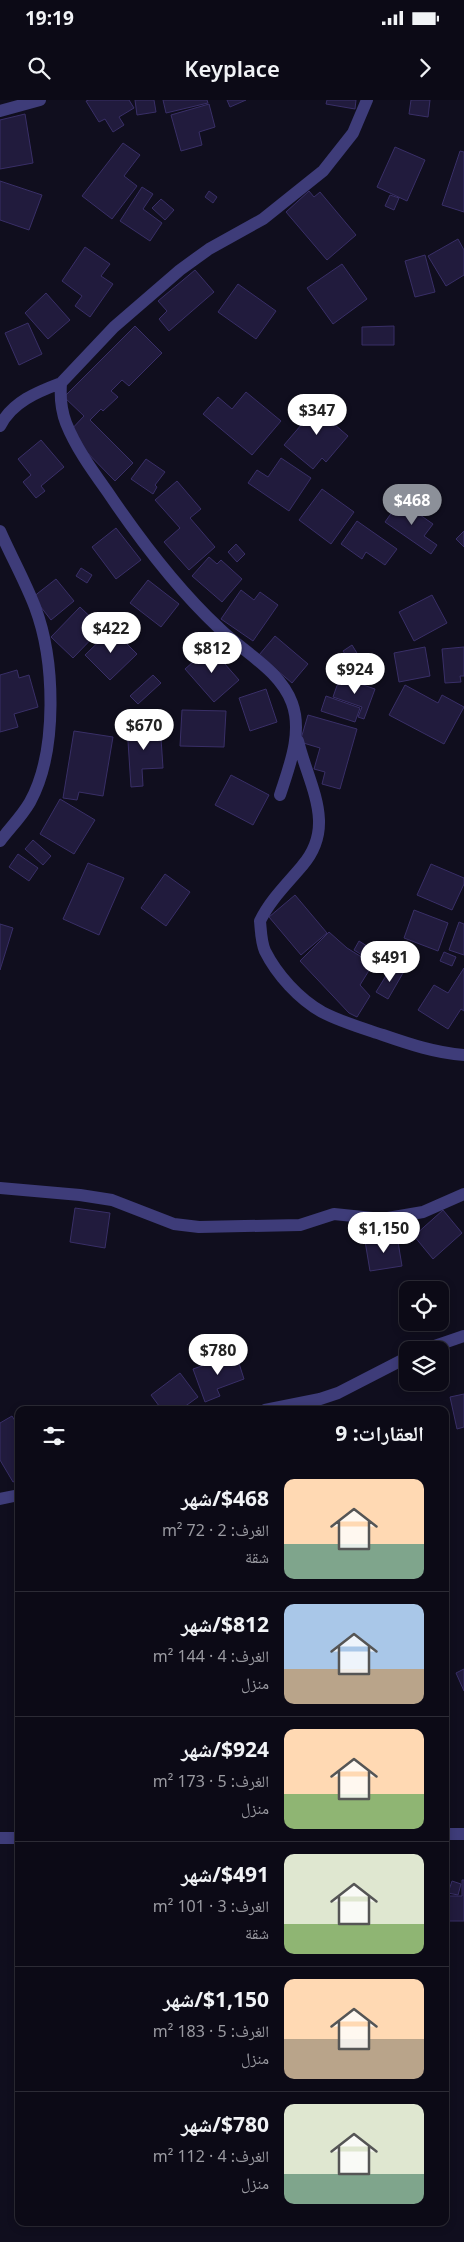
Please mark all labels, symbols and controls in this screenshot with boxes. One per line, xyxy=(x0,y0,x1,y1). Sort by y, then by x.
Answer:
text: 19:19 xyxy=(25,5,74,31)
text: Keyplace xyxy=(184,53,280,83)
icon: search xyxy=(25,54,53,82)
icon: forward xyxy=(411,54,439,82)
pin: $347 xyxy=(287,394,347,436)
text: $347 xyxy=(299,399,335,421)
pin: $468 xyxy=(382,484,442,526)
text: $468 xyxy=(394,489,430,511)
pin: $422 xyxy=(81,612,141,654)
text: $422 xyxy=(93,617,129,639)
pin: $812 xyxy=(182,632,242,674)
text: $812 xyxy=(194,637,230,659)
pin: $924 xyxy=(325,652,385,695)
text: $924 xyxy=(337,658,373,680)
pin: $670 xyxy=(114,708,174,751)
text: $670 xyxy=(126,714,162,736)
pin: $491 xyxy=(360,940,420,983)
text: $491 xyxy=(372,946,408,968)
pin: $1,150 xyxy=(343,1212,425,1254)
text: $1,150 xyxy=(359,1217,409,1239)
map controls xyxy=(399,1281,449,1391)
button: locate xyxy=(399,1281,449,1331)
pin: $780 xyxy=(188,1334,248,1376)
text: $780 xyxy=(200,1339,236,1361)
button: layers xyxy=(399,1341,449,1391)
text: العقارات: 9 xyxy=(335,1419,424,1447)
icon: filters xyxy=(40,1422,68,1450)
text: $468/شهر xyxy=(181,1484,269,1512)
icon: home xyxy=(324,1499,384,1559)
text: الغرف: 2 · 72 m² xyxy=(162,1519,269,1541)
text: شقة xyxy=(245,1546,269,1568)
text: $812/شهر xyxy=(181,1610,269,1638)
icon: home xyxy=(324,1624,384,1684)
text: الغرف: 4 · 144 m² xyxy=(153,1645,269,1667)
text: منزل xyxy=(241,1672,269,1694)
text: $924/شهر xyxy=(181,1735,269,1763)
icon: home xyxy=(324,1749,384,1809)
text: الغرف: 5 · 173 m² xyxy=(153,1770,269,1792)
text: منزل xyxy=(241,1797,269,1819)
text: $491/شهر xyxy=(181,1860,269,1888)
icon: home xyxy=(324,1874,384,1934)
text: الغرف: 3 · 101 m² xyxy=(153,1895,269,1917)
text: شقة xyxy=(245,1922,269,1944)
text: $1,150/شهر xyxy=(163,1985,269,2013)
icon: home xyxy=(324,1999,384,2059)
text: الغرف: 5 · 183 m² xyxy=(153,2020,269,2042)
text: منزل xyxy=(241,2047,269,2069)
text: $780/شهر xyxy=(181,2110,269,2138)
icon: home xyxy=(324,2124,384,2184)
text: الغرف: 4 · 112 m² xyxy=(153,2145,269,2167)
text: منزل xyxy=(241,2172,269,2194)

